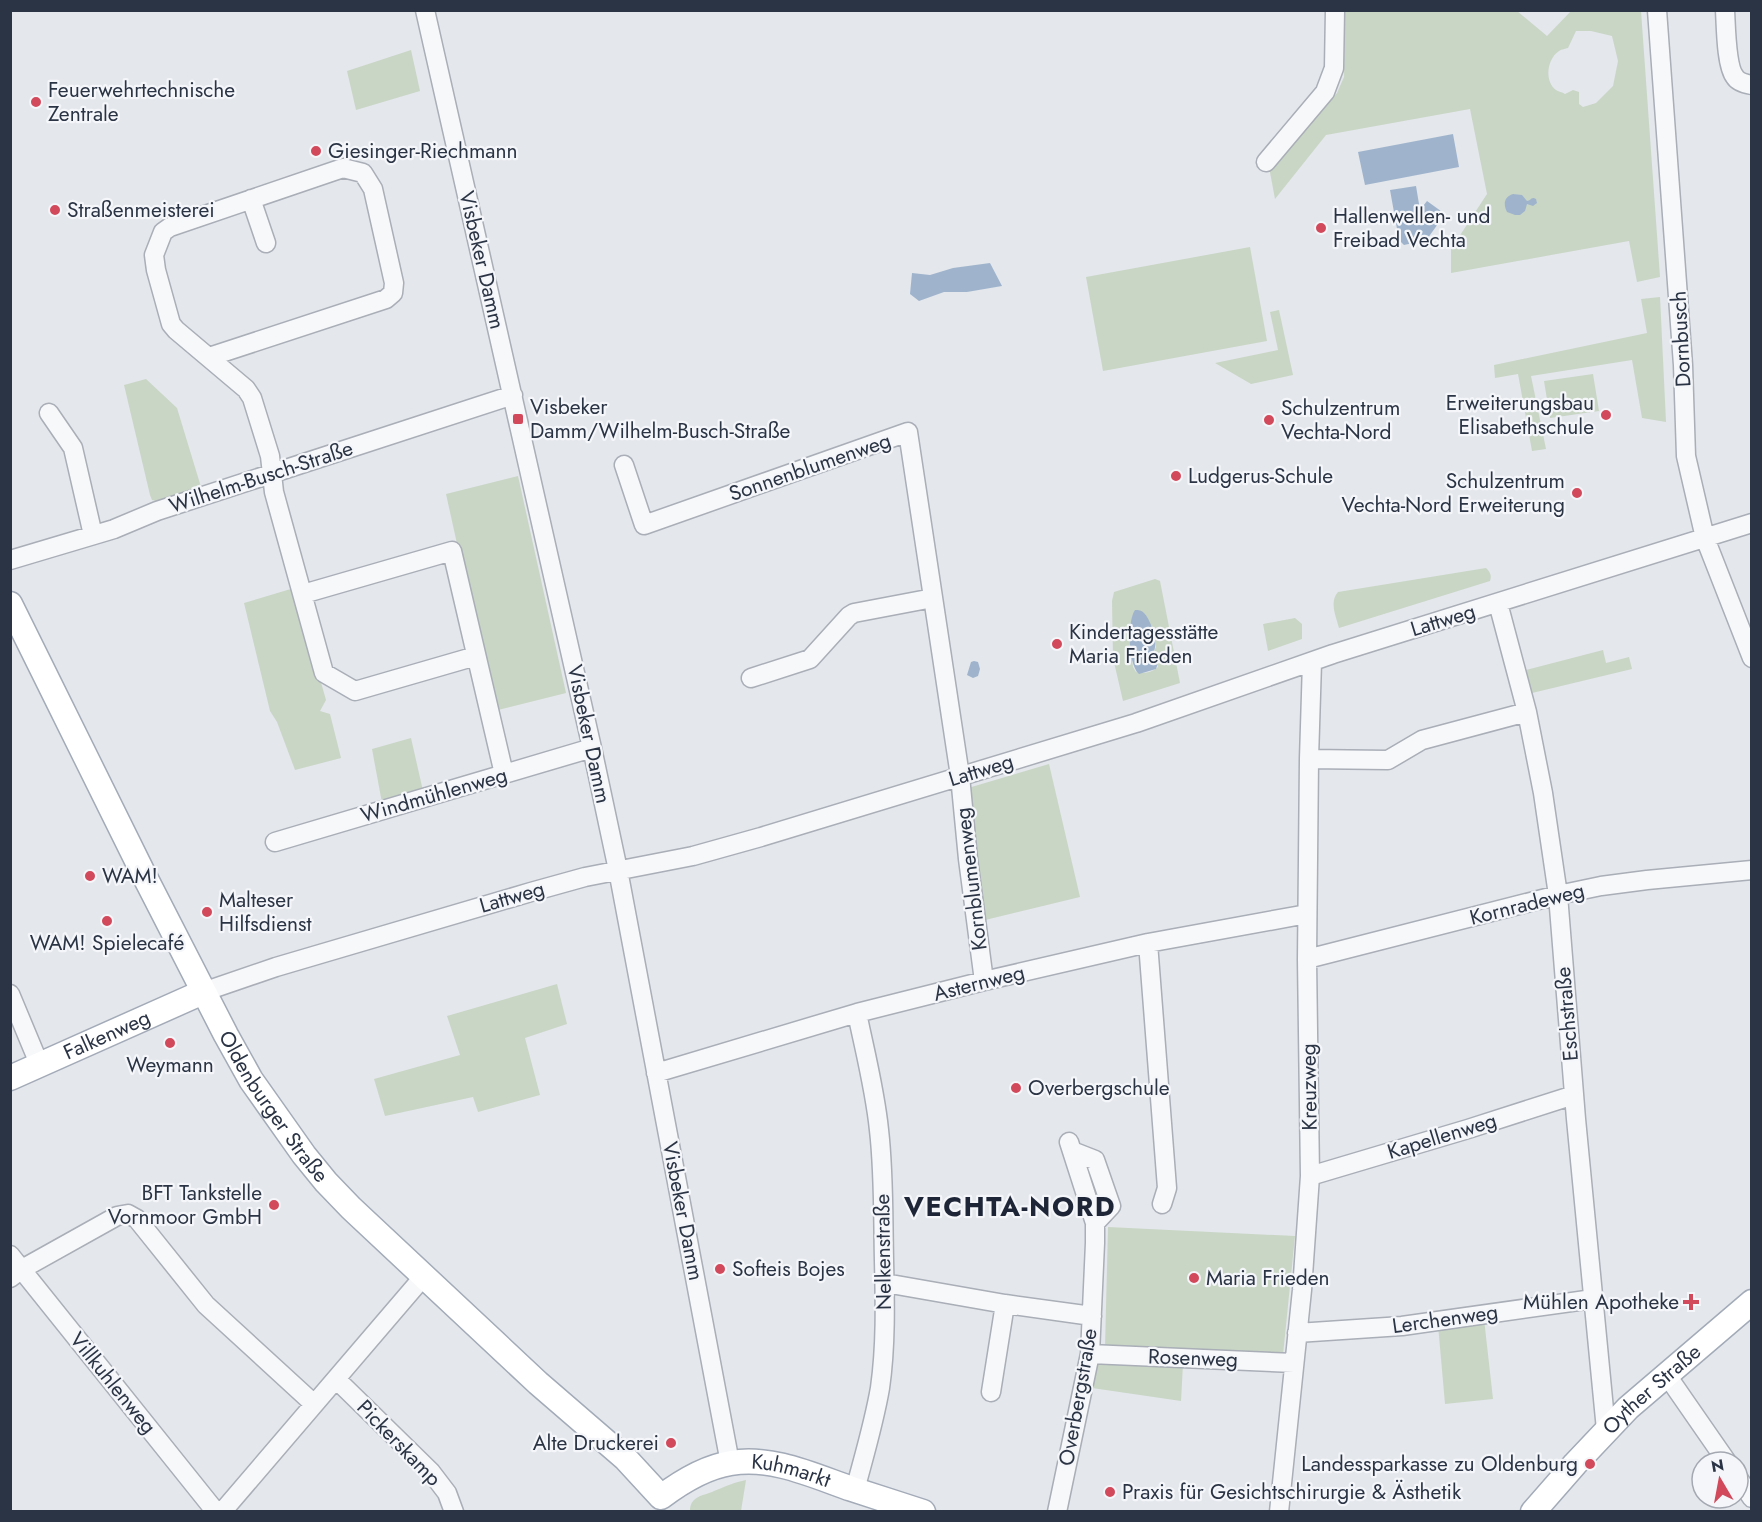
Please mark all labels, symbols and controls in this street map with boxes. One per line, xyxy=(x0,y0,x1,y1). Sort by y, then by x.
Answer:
place label: Feuerwehrtechnische Zentrale xyxy=(48,75,235,129)
marker: Feuerwehrtechnische Zentrale xyxy=(29,95,43,109)
place label: Giesinger-Riechmann xyxy=(328,136,518,166)
marker: Giesinger-Riechmann xyxy=(309,144,323,158)
street label: Visbeker Damm xyxy=(452,188,512,332)
place label: Straßenmeisterei xyxy=(67,195,215,225)
place label: Hallenwellen- und Freibad Vechta xyxy=(1333,201,1491,255)
marker: Straßenmeisterei xyxy=(48,203,62,217)
marker: Hallenwellen- und Freibad Vechta xyxy=(1314,221,1328,235)
street label: Dornbusch xyxy=(1663,290,1699,388)
place label: Erweiterungsbau Elisabethschule xyxy=(1446,388,1594,442)
place label: Visbeker Damm/Wilhelm-Busch-Straße xyxy=(530,392,791,446)
place label: Schulzentrum Vechta-Nord xyxy=(1281,393,1400,447)
marker: Erweiterungsbau Elisabethschule xyxy=(1599,408,1613,422)
marker: Visbeker Damm/Wilhelm-Busch-Straße xyxy=(511,412,525,426)
marker: Schulzentrum Vechta-Nord xyxy=(1262,413,1276,427)
street label: Sonnenblumenweg xyxy=(725,425,895,509)
street label: Wilhelm-Busch-Straße xyxy=(165,433,357,521)
place label: Ludgerus-Schule xyxy=(1188,461,1333,491)
place label: Schulzentrum Vechta-Nord Erweiterung xyxy=(1341,466,1565,520)
marker: Ludgerus-Schule xyxy=(1169,469,1183,483)
marker: Schulzentrum Vechta-Nord Erweiterung xyxy=(1570,486,1584,500)
street label: Lattweg xyxy=(1407,596,1479,644)
place label: Kindertagesstätte Maria Frieden xyxy=(1069,617,1218,671)
marker: Kindertagesstätte Maria Frieden xyxy=(1050,637,1064,651)
street label: Visbeker Damm xyxy=(560,662,618,806)
street label: Lattweg xyxy=(945,746,1017,794)
street label: Windmühlenweg xyxy=(357,760,511,830)
street label: Kornblumenweg xyxy=(947,806,995,952)
place label: WAM! xyxy=(102,861,158,891)
marker: WAM! xyxy=(83,869,97,883)
street label: Lattweg xyxy=(476,873,548,921)
street label: Kornradeweg xyxy=(1466,875,1588,933)
place label: Malteser Hilfsdienst xyxy=(219,885,312,939)
marker: Malteser Hilfsdienst xyxy=(200,905,214,919)
marker: WAM! Spielecafé xyxy=(100,914,114,928)
place label: WAM! Spielecafé xyxy=(30,928,184,958)
street label: Asternweg xyxy=(930,957,1028,1009)
street label: Eschstraße xyxy=(1548,965,1586,1062)
street label: Falkenweg xyxy=(59,1002,155,1067)
street label: Oldenburger Straße xyxy=(211,1025,336,1189)
marker: Weymann xyxy=(163,1036,177,1050)
street label: Kreuzweg xyxy=(1293,1043,1325,1131)
place label: Weymann xyxy=(126,1050,214,1080)
place label: Overbergschule xyxy=(1028,1073,1170,1103)
marker: Overbergschule xyxy=(1009,1081,1023,1095)
street label: Kapellenweg xyxy=(1384,1105,1500,1167)
street label: Visbeker Damm xyxy=(655,1139,711,1283)
place label: BFT Tankstelle Vornmoor GmbH xyxy=(108,1178,262,1232)
district label: VECHTA-NORD xyxy=(903,1187,1116,1226)
street label: Nelkenstraße xyxy=(867,1193,899,1310)
marker: BFT Tankstelle Vornmoor GmbH xyxy=(267,1198,281,1212)
place label: Softeis Bojes xyxy=(732,1254,845,1284)
marker: Softeis Bojes xyxy=(713,1262,727,1276)
place label: Maria Frieden xyxy=(1206,1263,1330,1293)
marker: Maria Frieden xyxy=(1187,1271,1201,1285)
place label: Mühlen Apotheke xyxy=(1523,1287,1679,1317)
marker: Mühlen Apotheke xyxy=(1684,1295,1698,1309)
street label: Lerchenweg xyxy=(1390,1297,1500,1341)
street label: Villkuhlenweg xyxy=(63,1326,163,1440)
street label: Overbergstraße xyxy=(1051,1326,1105,1468)
street label: Oyther Straße xyxy=(1595,1337,1708,1441)
street label: Rosenweg xyxy=(1147,1341,1239,1375)
street label: Pickerskamp xyxy=(350,1393,448,1493)
place label: Alte Druckerei xyxy=(533,1428,659,1458)
marker: Alte Druckerei xyxy=(664,1436,678,1450)
street label: Kuhmarkt xyxy=(750,1446,835,1495)
place label: Landessparkasse zu Oldenburg xyxy=(1301,1449,1578,1479)
north arrow xyxy=(1690,1450,1750,1510)
text: N xyxy=(1709,1453,1726,1478)
marker: Landessparkasse zu Oldenburg xyxy=(1583,1457,1597,1471)
place label: Praxis für Gesichtschirurgie & Ästhetik xyxy=(1122,1477,1462,1507)
marker: Praxis für Gesichtschirurgie & Ästhetik xyxy=(1103,1485,1117,1499)

